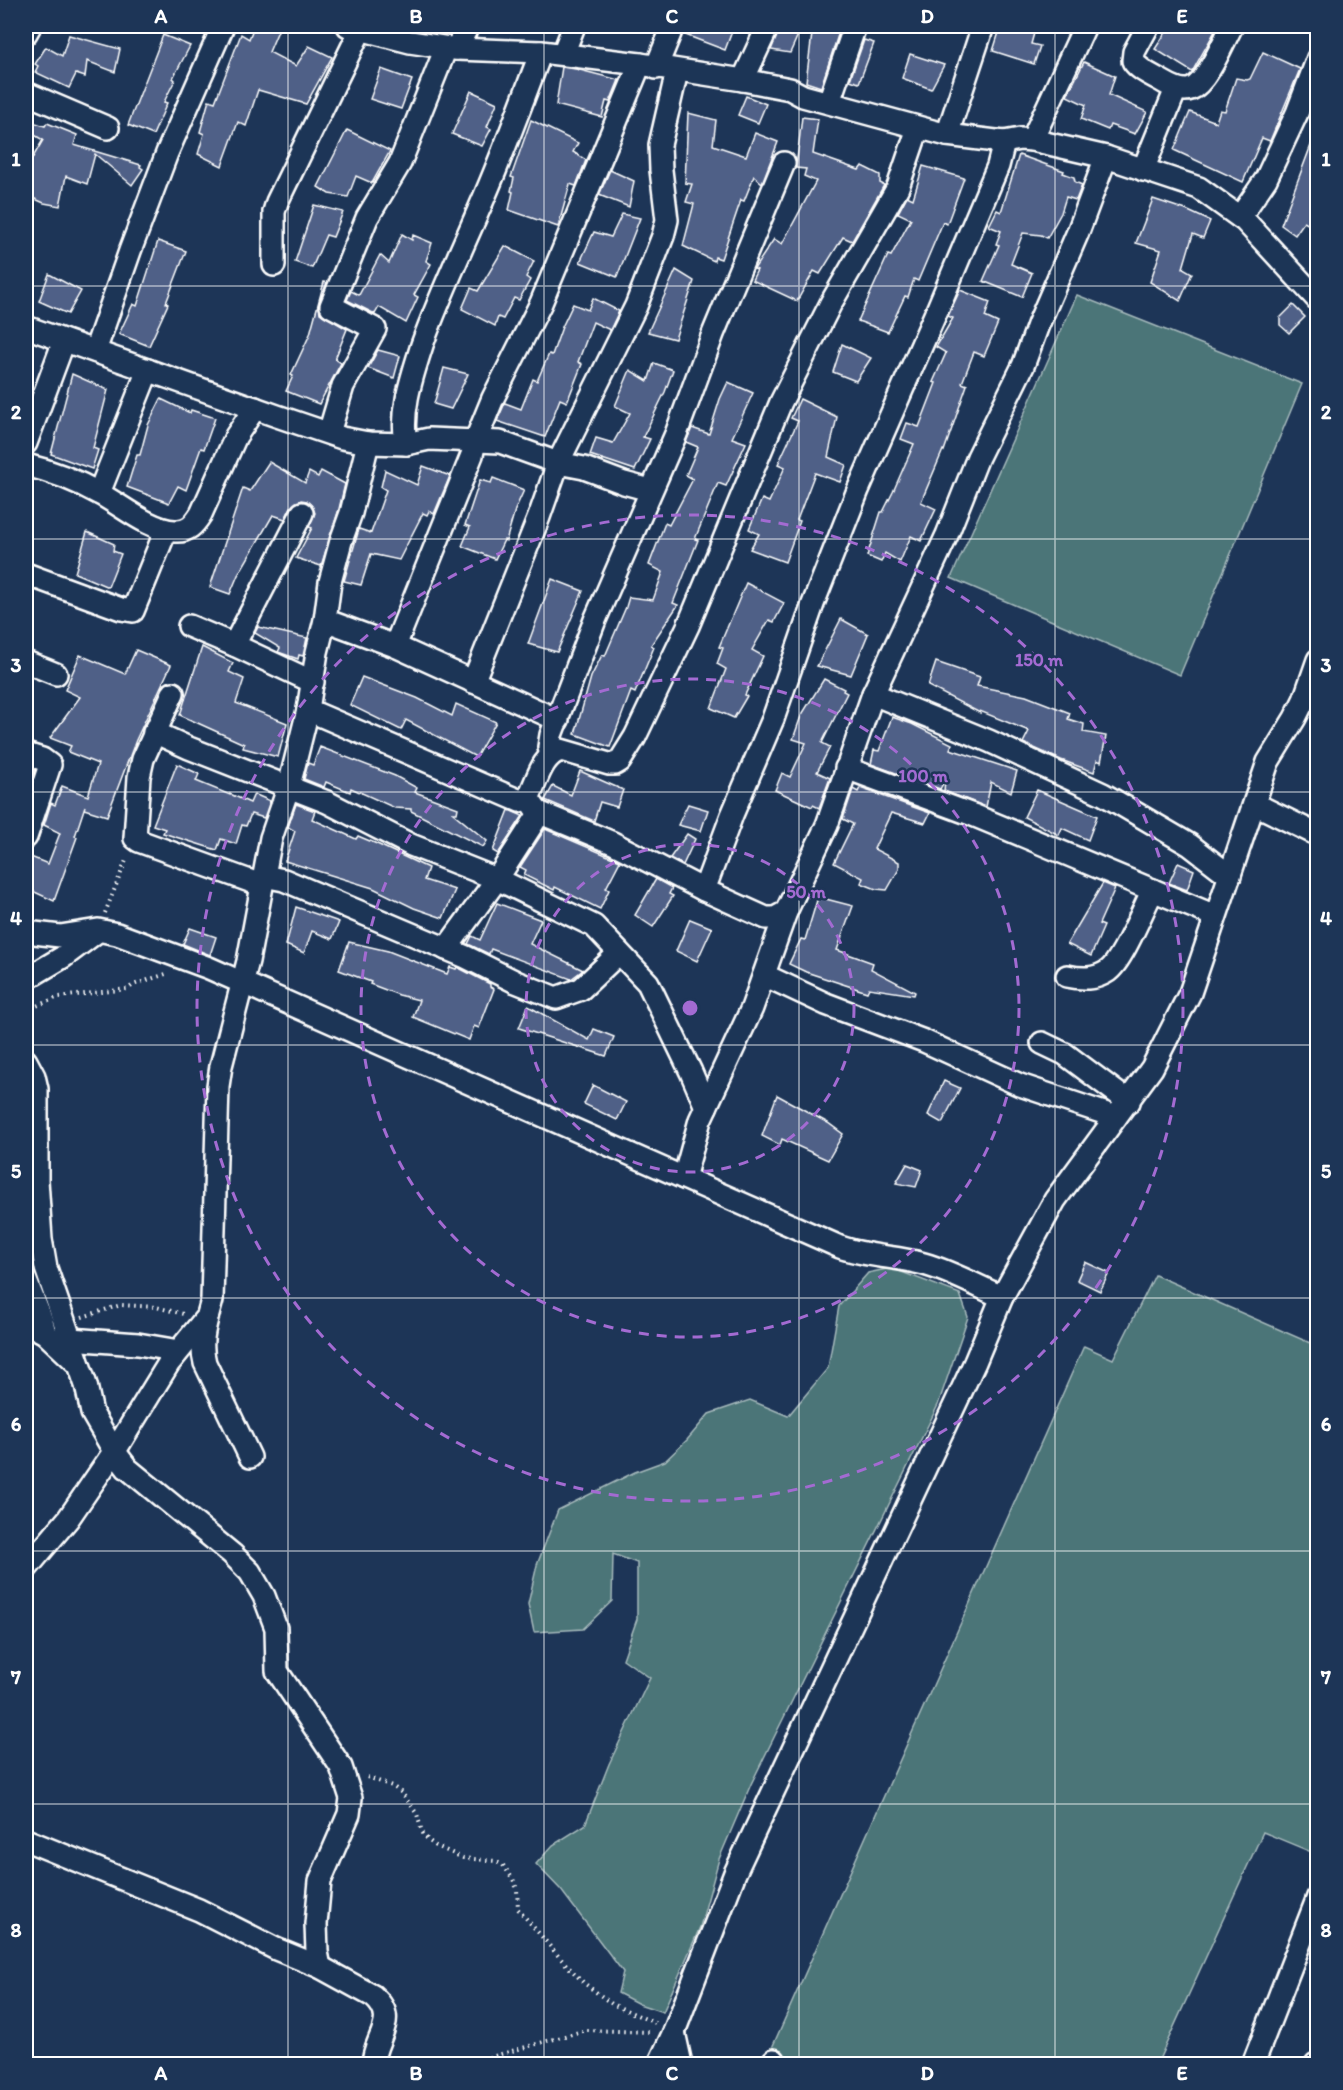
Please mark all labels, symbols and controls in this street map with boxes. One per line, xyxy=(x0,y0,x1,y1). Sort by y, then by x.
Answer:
text: A xyxy=(154,4,168,28)
text: B xyxy=(410,4,423,28)
text: C xyxy=(666,4,679,28)
text: D xyxy=(920,4,934,28)
text: E xyxy=(1176,4,1188,28)
text: 1 xyxy=(11,147,21,171)
text: 1 xyxy=(1321,147,1331,171)
text: 2 xyxy=(11,400,22,424)
text: 2 xyxy=(1321,400,1332,424)
text: 150 m xyxy=(1015,649,1064,671)
text: 3 xyxy=(11,653,22,677)
text: 3 xyxy=(1321,653,1332,677)
text: 100 m xyxy=(898,765,949,787)
text: 50 m xyxy=(786,881,827,903)
text: 4 xyxy=(10,906,22,930)
text: 4 xyxy=(1320,906,1332,930)
centre of rings xyxy=(680,998,700,1018)
text: 5 xyxy=(11,1159,22,1183)
text: 5 xyxy=(1321,1159,1332,1183)
text: 6 xyxy=(11,1412,22,1436)
text: 6 xyxy=(1321,1412,1332,1436)
text: 7 xyxy=(10,1665,21,1689)
text: 7 xyxy=(1320,1665,1331,1689)
text: 8 xyxy=(11,1918,22,1942)
text: 8 xyxy=(1321,1918,1332,1942)
text: A xyxy=(154,2061,168,2085)
text: B xyxy=(410,2061,423,2085)
text: C xyxy=(666,2061,679,2085)
text: D xyxy=(920,2061,934,2085)
text: E xyxy=(1176,2061,1188,2085)

